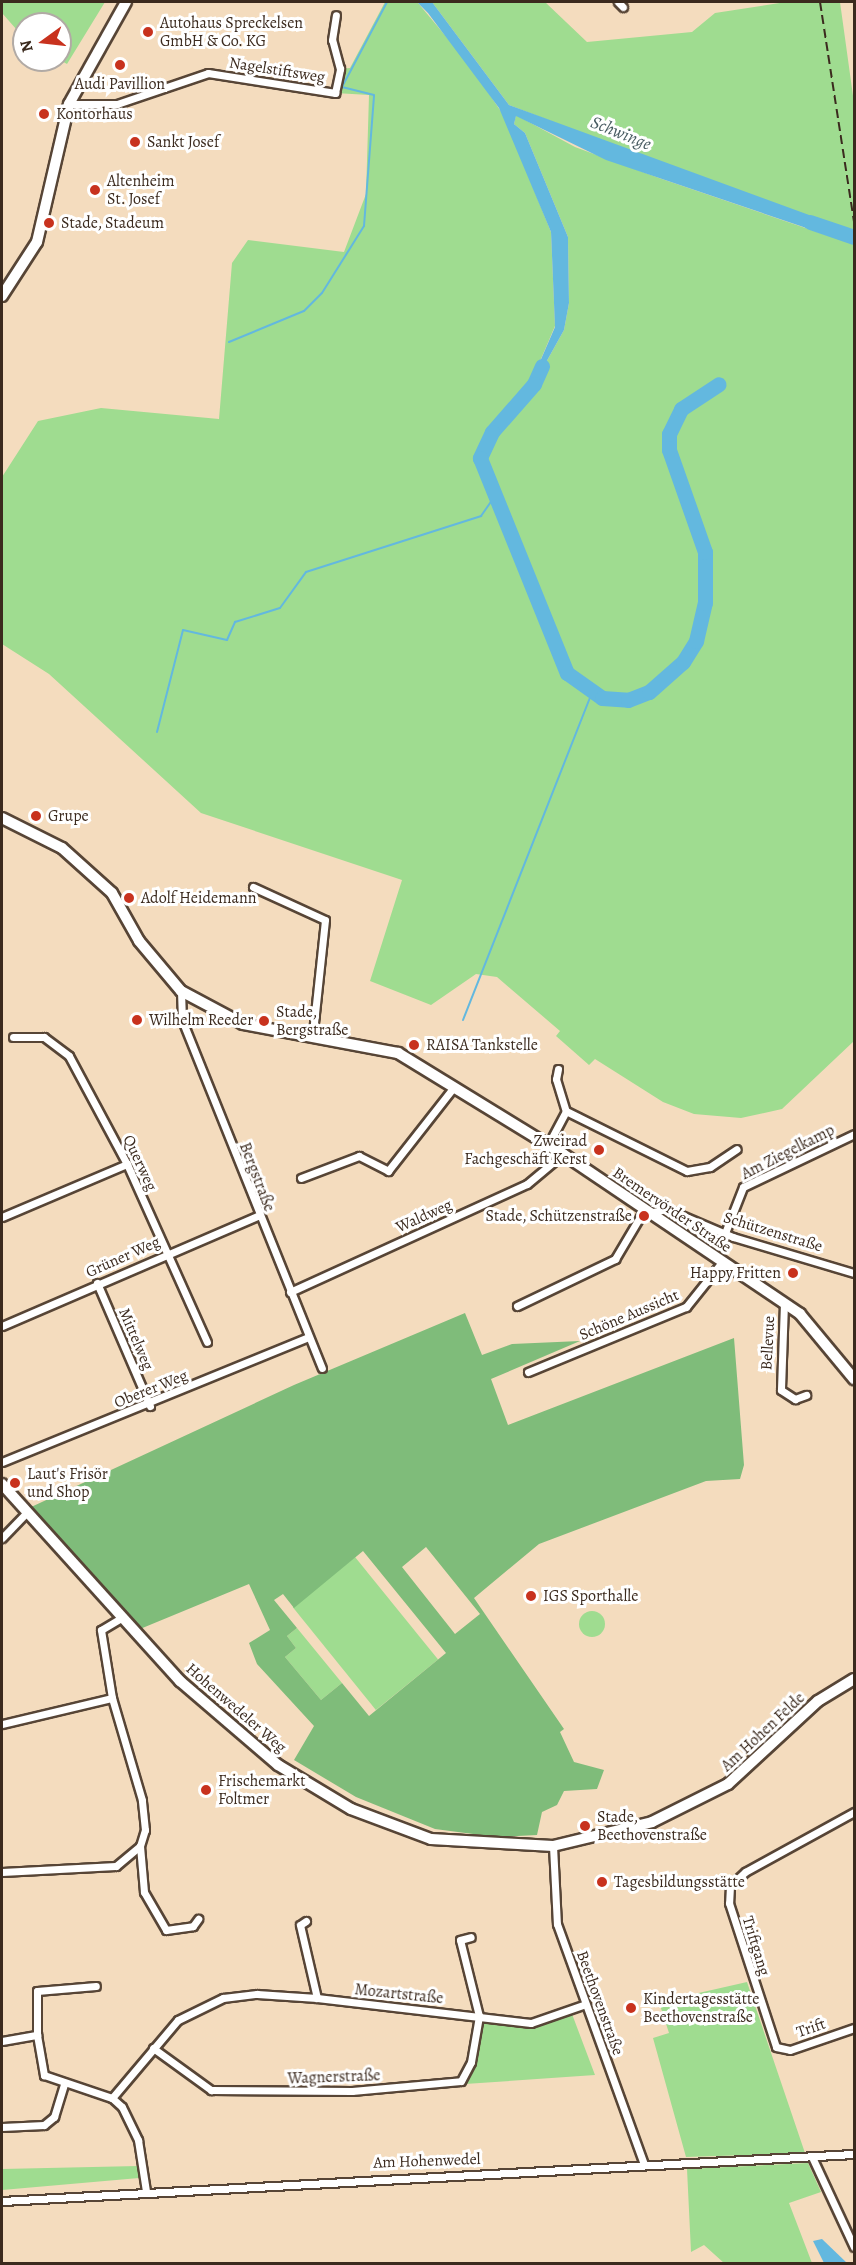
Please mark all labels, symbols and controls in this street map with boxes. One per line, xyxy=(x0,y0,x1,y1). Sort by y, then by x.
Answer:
north arrow xyxy=(12,12,72,72)
place label: Autohaus Spreckelsen GmbH & Co. KG xyxy=(160,13,303,51)
marker: Autohaus Spreckelsen GmbH & Co. KG xyxy=(141,25,155,39)
text: N xyxy=(14,38,39,55)
street label: Nagelstiftsweg xyxy=(228,53,326,87)
marker: Audi Pavillion xyxy=(113,58,127,72)
place label: Audi Pavillion xyxy=(75,74,165,94)
place label: Kontorhaus xyxy=(56,104,133,124)
marker: Kontorhaus xyxy=(37,107,51,121)
water label: Schwinge xyxy=(588,111,654,155)
place label: Sankt Josef xyxy=(147,132,219,152)
marker: Sankt Josef xyxy=(128,135,142,149)
place label: Altenheim St. Josef xyxy=(107,171,175,209)
marker: Altenheim St. Josef xyxy=(88,183,102,197)
place label: Stade, Stadeum xyxy=(61,213,164,233)
marker: Stade, Stadeum xyxy=(42,216,56,230)
place label: Grupe xyxy=(48,806,89,826)
marker: Grupe xyxy=(29,809,43,823)
place label: Adolf Heidemann xyxy=(141,888,257,908)
marker: Adolf Heidemann xyxy=(122,891,136,905)
place label: Stade, Bergstraße xyxy=(276,1002,348,1040)
place label: Wilhelm Reeder xyxy=(149,1010,253,1030)
marker: Wilhelm Reeder xyxy=(130,1013,144,1027)
marker: Stade, Bergstraße xyxy=(257,1014,271,1028)
place label: RAISA Tankstelle xyxy=(426,1035,538,1055)
marker: RAISA Tankstelle xyxy=(407,1038,421,1052)
street label: Am Ziegelkamp xyxy=(738,1120,838,1184)
place label: Zweirad Fachgeschäft Kerst xyxy=(464,1131,587,1169)
street label: Querweg xyxy=(119,1132,161,1194)
street label: Bergstraße xyxy=(235,1140,279,1214)
marker: Zweirad Fachgeschäft Kerst xyxy=(592,1143,606,1157)
street label: Bremervörder Straße xyxy=(609,1163,735,1257)
street label: Waldweg xyxy=(393,1195,455,1237)
place label: Stade, Schützenstraße xyxy=(485,1206,632,1226)
street label: Schützenstraße xyxy=(721,1208,825,1256)
marker: Stade, Schützenstraße xyxy=(637,1209,651,1223)
street label: Grüner Weg xyxy=(83,1232,163,1282)
place label: Happy Fritten xyxy=(690,1263,781,1283)
marker: Happy Fritten xyxy=(786,1266,800,1280)
street label: Schöne Aussicht xyxy=(576,1285,682,1345)
street label: Mittelweg xyxy=(114,1305,158,1373)
street label: Bellevue xyxy=(757,1315,779,1371)
street label: Oberer Weg xyxy=(111,1366,191,1412)
place label: Laut's Frisör und Shop xyxy=(27,1464,108,1502)
marker: Laut's Frisör und Shop xyxy=(8,1476,22,1490)
place label: IGS Sporthalle xyxy=(543,1586,638,1606)
marker: IGS Sporthalle xyxy=(524,1589,538,1603)
street label: Hohenwedeler Weg xyxy=(182,1659,290,1757)
street label: Am Hohen Felde xyxy=(717,1688,809,1776)
place label: Frischemarkt Foltmer xyxy=(218,1771,306,1809)
marker: Frischemarkt Foltmer xyxy=(199,1783,213,1797)
place label: Stade, Beethovenstraße xyxy=(597,1807,707,1845)
marker: Stade, Beethovenstraße xyxy=(578,1819,592,1833)
place label: Tagesbildungsstätte xyxy=(614,1872,745,1892)
marker: Tagesbildungsstätte xyxy=(595,1875,609,1889)
street label: Triftgang xyxy=(738,1914,774,1978)
street label: Beethovenstraße xyxy=(572,1948,628,2058)
street label: Mozartstraße xyxy=(354,1980,444,2008)
place label: Kindertagesstätte Beethovenstraße xyxy=(643,1989,759,2027)
marker: Kindertagesstätte Beethovenstraße xyxy=(624,2001,638,2015)
street label: Trift xyxy=(794,2014,828,2042)
street label: Wagnerstraße xyxy=(287,2066,381,2088)
street label: Am Hohenwedel xyxy=(373,2150,481,2172)

